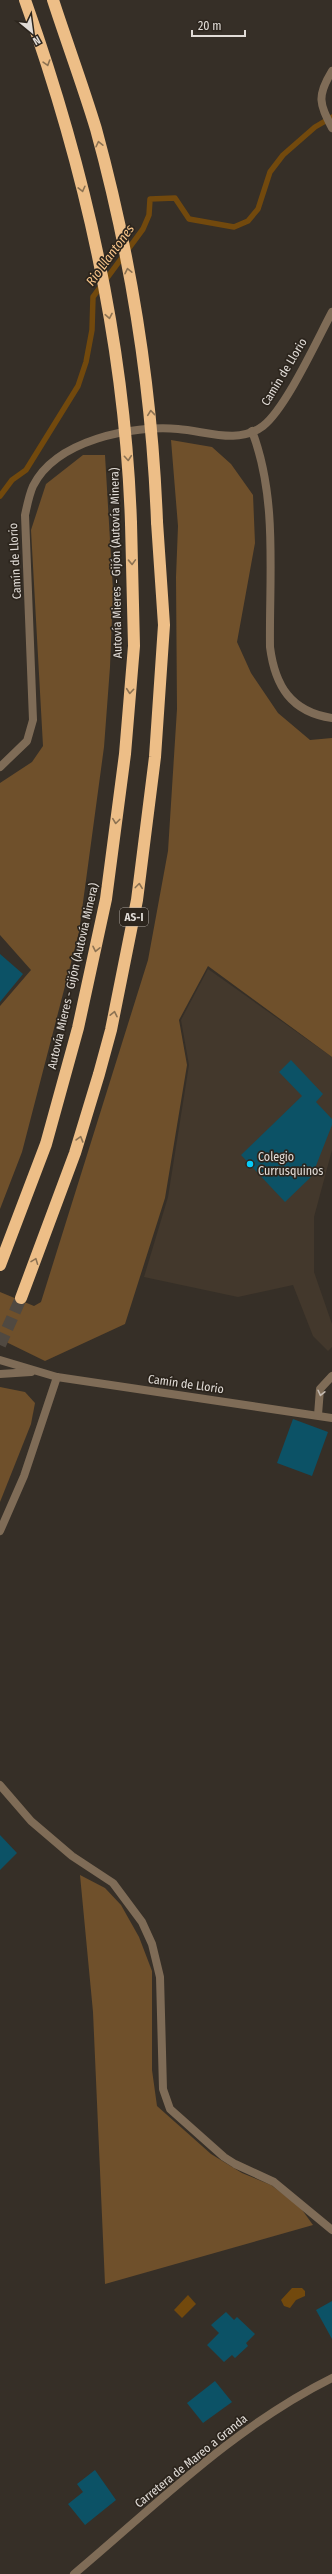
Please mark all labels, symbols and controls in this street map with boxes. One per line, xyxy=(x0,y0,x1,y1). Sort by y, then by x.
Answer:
north arrow xyxy=(12,12,52,52)
scale bar xyxy=(192,12,245,38)
text: 20 m xyxy=(198,19,222,33)
text: N xyxy=(31,33,43,48)
one-way arrow xyxy=(42,60,51,67)
one-way arrow xyxy=(95,141,104,148)
one-way arrow xyxy=(77,185,86,192)
water label: Rio Llantones xyxy=(83,221,137,288)
one-way arrow xyxy=(124,268,132,274)
one-way arrow xyxy=(104,313,113,319)
street label: Camín de Llorio xyxy=(258,336,310,408)
one-way arrow xyxy=(147,410,156,416)
one-way arrow xyxy=(123,455,132,461)
street label: Autovía Mieres - Gijón (Autovía Minera) xyxy=(107,467,125,658)
street label: Camín de Llorio xyxy=(6,522,24,600)
one-way arrow xyxy=(128,559,136,565)
one-way arrow xyxy=(126,688,135,694)
one-way arrow xyxy=(112,817,121,824)
street label: Autovía Mieres - Gijón (Autovía Minera) xyxy=(45,881,101,1071)
one-way arrow xyxy=(134,883,143,889)
road number: AS-I xyxy=(120,908,148,926)
one-way arrow xyxy=(92,946,100,952)
one-way arrow xyxy=(110,1011,118,1017)
one-way arrow xyxy=(75,1136,84,1143)
place label: Colegio Currusquinos xyxy=(258,1150,323,1178)
marker: Colegio Currusquinos xyxy=(245,1159,255,1169)
one-way arrow xyxy=(30,1258,38,1265)
street label: Camín de Llorio xyxy=(147,1372,225,1396)
one-way arrow xyxy=(317,1390,325,1397)
street label: Carretera de Mareo a Granda xyxy=(132,2411,250,2511)

